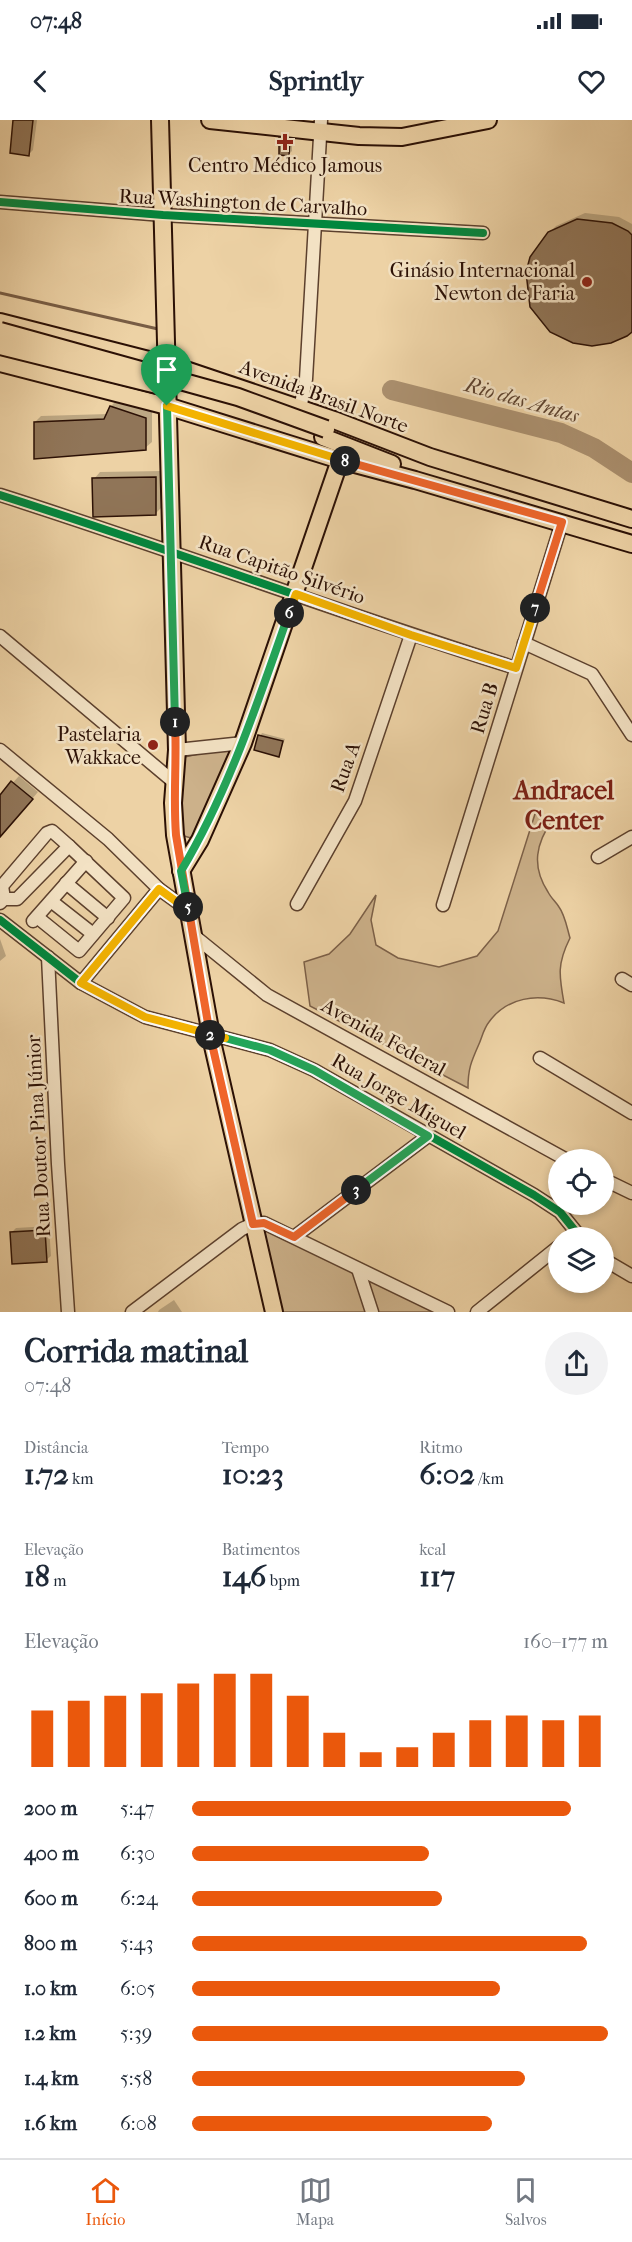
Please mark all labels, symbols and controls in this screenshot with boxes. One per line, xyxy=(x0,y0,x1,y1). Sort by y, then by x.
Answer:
text: 07:48 xyxy=(30,8,82,34)
icon: back xyxy=(24,65,57,98)
text: Sprintly xyxy=(269,65,363,97)
icon: heart xyxy=(575,65,608,98)
marker: Centro Médico Jamous xyxy=(276,133,294,151)
place label: Centro Médico Jamous xyxy=(188,154,382,177)
street label: Rua Washington de Carvalho xyxy=(118,185,368,220)
place label: Ginásio Internacional Newton de Faria xyxy=(390,259,576,305)
marker: Ginásio Internacional Newton de Faria xyxy=(580,275,594,289)
pin xyxy=(141,344,192,406)
icon: arrive xyxy=(150,353,183,386)
street label: Avenida Brasil Norte xyxy=(235,355,412,438)
water label: Rio das Antas xyxy=(460,372,582,428)
pin: 8 xyxy=(330,446,360,476)
text: 8 xyxy=(341,451,349,470)
street label: Rua Capitão Silvério xyxy=(196,530,368,609)
pin: 7 xyxy=(520,593,550,623)
pin: 6 xyxy=(274,598,304,628)
text: 7 xyxy=(531,598,539,617)
text: 6 xyxy=(285,603,293,622)
street label: Rua B xyxy=(466,680,503,736)
pin: 1 xyxy=(160,707,190,737)
text: 1 xyxy=(172,712,178,731)
place label: Pastelaria Wakkace xyxy=(57,723,142,769)
marker: Pastelaria Wakkace xyxy=(146,738,160,752)
street label: Rua A xyxy=(326,738,366,796)
district label: Andracel Center xyxy=(512,775,615,836)
pin: 5 xyxy=(173,892,203,922)
text: 5 xyxy=(185,897,191,916)
street label: Avenida Federal xyxy=(317,993,450,1081)
pin: 2 xyxy=(195,1020,225,1050)
text: 2 xyxy=(206,1025,214,1044)
street label: Rua Doutor Pina Júnior xyxy=(22,1034,55,1238)
street label: Rua Jorge Miguel xyxy=(328,1049,470,1144)
map controls xyxy=(548,1149,614,1293)
button: locate xyxy=(548,1149,614,1215)
pin: 3 xyxy=(341,1175,371,1205)
text: 3 xyxy=(353,1180,359,1199)
button: layers xyxy=(548,1227,614,1293)
text: Corrida matinal xyxy=(24,1332,248,1371)
button: share xyxy=(545,1332,608,1395)
text: 07:48 xyxy=(24,1374,71,1397)
text: Distância xyxy=(24,1438,88,1457)
text: Tempo xyxy=(222,1438,269,1457)
text: Ritmo xyxy=(419,1438,463,1457)
text: 1.72 xyxy=(24,1457,69,1492)
text: 10:23 xyxy=(222,1457,284,1492)
text: 6:02 xyxy=(419,1457,475,1492)
text: km xyxy=(69,1469,94,1488)
text: /km xyxy=(475,1469,504,1488)
text: Elevação xyxy=(24,1540,84,1559)
text: Batimentos xyxy=(222,1540,300,1559)
text: kcal xyxy=(419,1540,446,1559)
text: 18 xyxy=(24,1559,50,1594)
text: 146 xyxy=(222,1559,266,1594)
text: 117 xyxy=(419,1559,455,1594)
text: m xyxy=(50,1571,67,1590)
text: bpm xyxy=(266,1571,300,1590)
text: Elevação xyxy=(24,1630,99,1653)
text: 160–177 m xyxy=(523,1630,608,1653)
text: 200 m xyxy=(24,1797,77,1820)
text: 5:47 xyxy=(120,1797,154,1820)
text: 400 m xyxy=(24,1842,79,1865)
text: 6:30 xyxy=(120,1842,155,1865)
text: 600 m xyxy=(24,1887,78,1910)
text: 6:24 xyxy=(120,1887,158,1910)
text: 800 m xyxy=(24,1932,77,1955)
text: 5:43 xyxy=(120,1932,154,1955)
text: 1.0 km xyxy=(24,1977,77,2000)
text: 6:05 xyxy=(120,1977,155,2000)
text: 1.2 km xyxy=(24,2022,77,2045)
text: 5:39 xyxy=(120,2022,152,2045)
text: 1.4 km xyxy=(24,2067,79,2090)
text: 5:58 xyxy=(120,2067,152,2090)
text: 1.6 km xyxy=(24,2112,77,2135)
text: 6:08 xyxy=(120,2112,157,2135)
tab: Início xyxy=(85,2174,125,2229)
tab: Mapa xyxy=(296,2174,334,2229)
tab: Salvos xyxy=(505,2174,547,2229)

